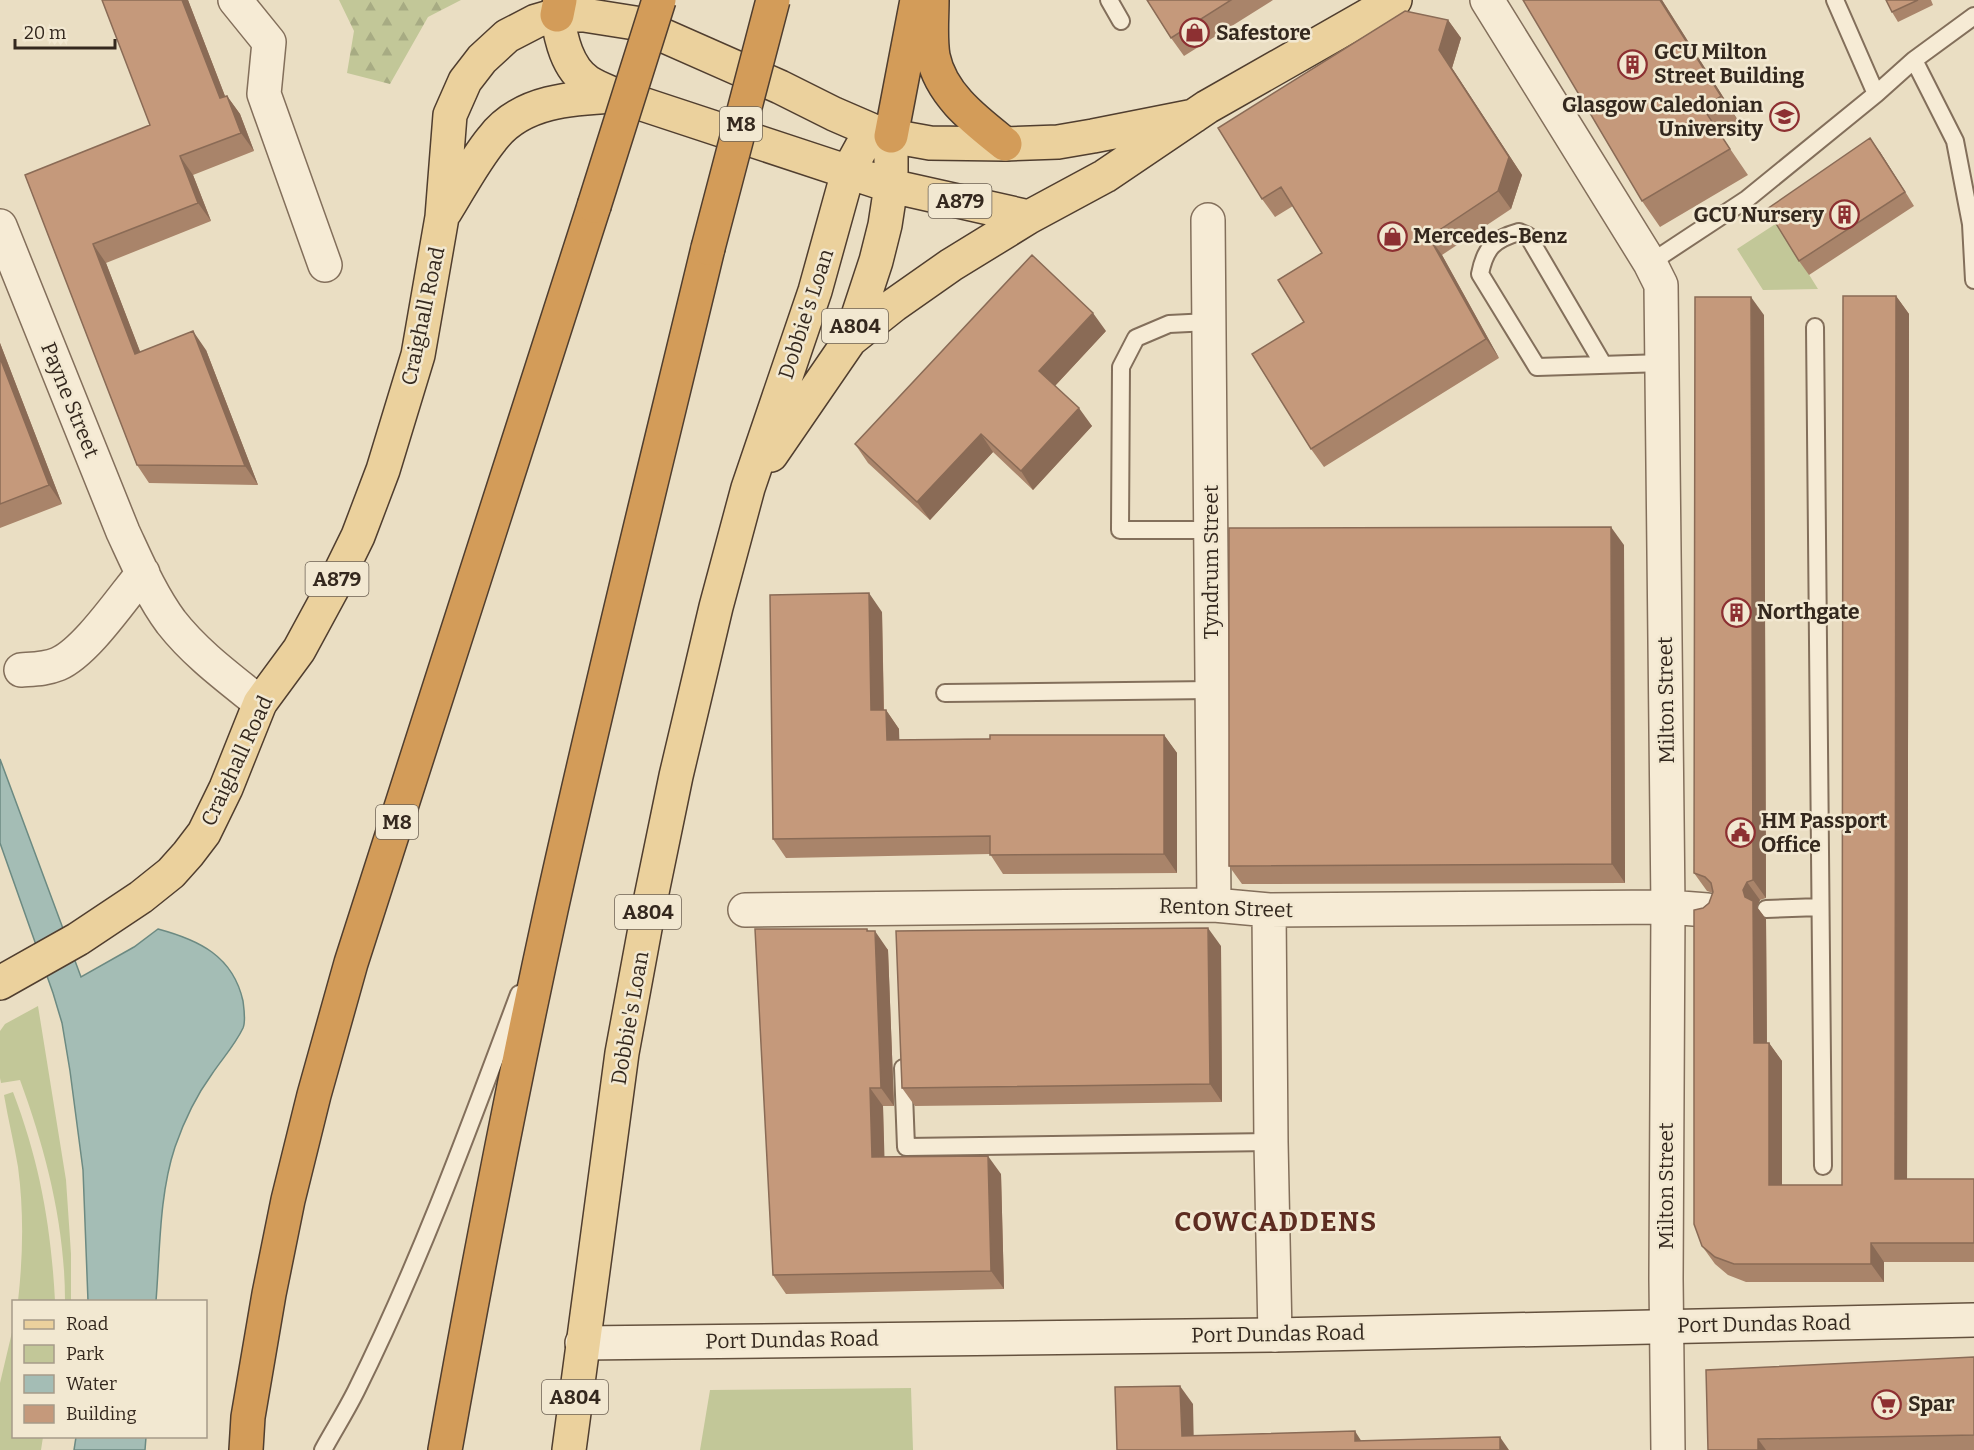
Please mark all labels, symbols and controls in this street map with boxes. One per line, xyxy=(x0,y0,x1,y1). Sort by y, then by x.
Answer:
scale bar xyxy=(15,12,116,50)
shop icon: Safestore xyxy=(1179,17,1211,49)
place label: Safestore xyxy=(1216,20,1311,46)
text: 20 m xyxy=(24,22,66,44)
place label: GCU Milton Street Building xyxy=(1654,39,1804,89)
building icon: GCU Milton Street Building xyxy=(1617,48,1649,80)
place label: Glasgow Caledonian University xyxy=(1562,92,1763,142)
school or university icon: Glasgow Caledonian University xyxy=(1768,101,1800,133)
road number: M8 xyxy=(720,107,762,141)
road number: A879 xyxy=(928,184,992,218)
building icon: GCU Nursery xyxy=(1829,199,1861,231)
place label: GCU Nursery xyxy=(1693,202,1824,228)
shop icon: Mercedes-Benz xyxy=(1376,220,1408,252)
place label: Mercedes-Benz xyxy=(1413,223,1567,249)
street label: Craighall Road xyxy=(396,244,450,388)
street label: Dobbie's Loan xyxy=(773,246,839,382)
road number: A804 xyxy=(822,309,888,343)
street label: Payne Street xyxy=(35,339,105,462)
street label: Tyndrum Street xyxy=(1198,484,1224,639)
road number: A879 xyxy=(306,562,368,596)
building icon: Northgate xyxy=(1720,596,1752,628)
place label: Northgate xyxy=(1757,599,1860,625)
street label: Milton Street xyxy=(1652,636,1680,764)
street label: Craighall Road xyxy=(195,692,279,830)
road number: M8 xyxy=(376,805,418,839)
place label: HM Passport Office xyxy=(1761,808,1888,858)
public building icon: HM Passport Office xyxy=(1724,817,1756,849)
street label: Renton Street xyxy=(1158,893,1294,923)
road number: A804 xyxy=(615,895,681,929)
street label: Dobbie's Loan xyxy=(605,949,655,1087)
street label: Milton Street xyxy=(1653,1122,1679,1250)
district label: COWCADDENS xyxy=(1174,1206,1378,1238)
legend xyxy=(12,1300,207,1438)
street label: Port Dundas Road xyxy=(1677,1309,1851,1339)
text: Road xyxy=(66,1313,109,1335)
street label: Port Dundas Road xyxy=(1191,1319,1365,1349)
street label: Port Dundas Road xyxy=(705,1325,879,1355)
text: Park xyxy=(66,1343,105,1365)
text: Water xyxy=(66,1373,117,1395)
road number: A804 xyxy=(542,1380,608,1414)
supermarket icon: Spar xyxy=(1871,1388,1903,1420)
place label: Spar xyxy=(1908,1391,1955,1417)
text: Building xyxy=(66,1403,137,1425)

